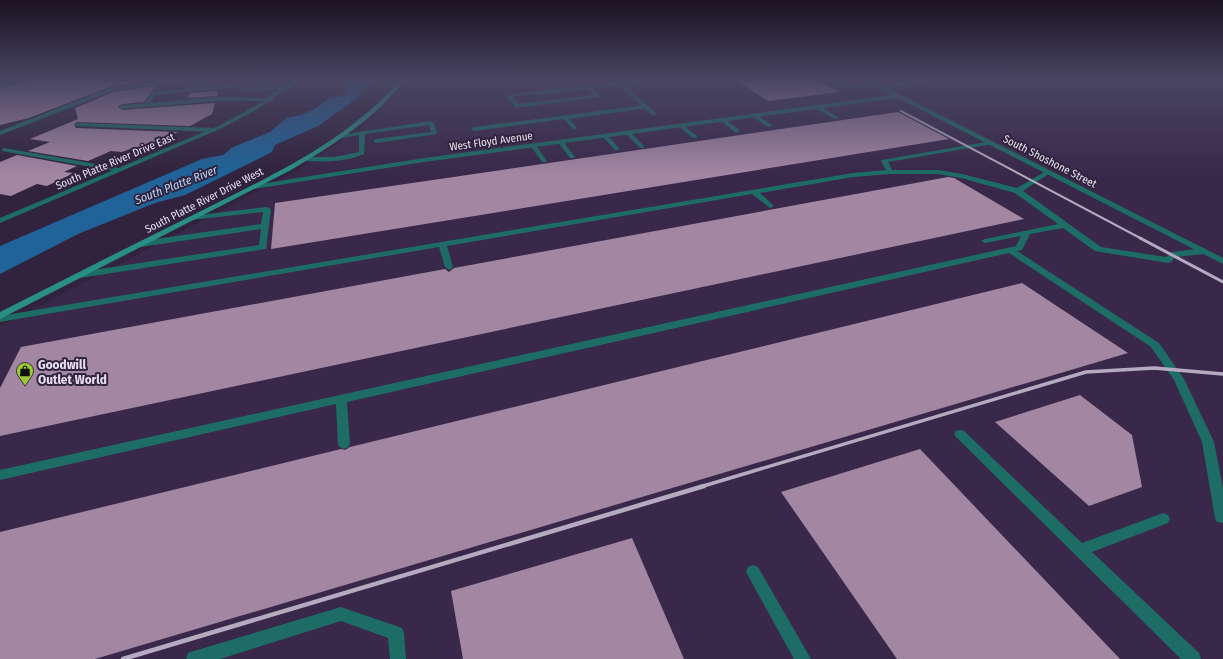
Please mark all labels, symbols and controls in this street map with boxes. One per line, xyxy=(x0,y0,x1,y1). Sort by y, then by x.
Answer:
street label: West Floyd Avenue xyxy=(449,129,534,154)
street label: South Platte River Drive East xyxy=(54,130,176,192)
street label: South Shoshone Street xyxy=(1001,132,1099,191)
water label: South Platte River xyxy=(133,163,219,207)
street label: South Platte River Drive West xyxy=(143,165,266,236)
place label: Goodwill Outlet World xyxy=(38,357,107,387)
shop icon: Goodwill Outlet World xyxy=(15,361,35,386)

